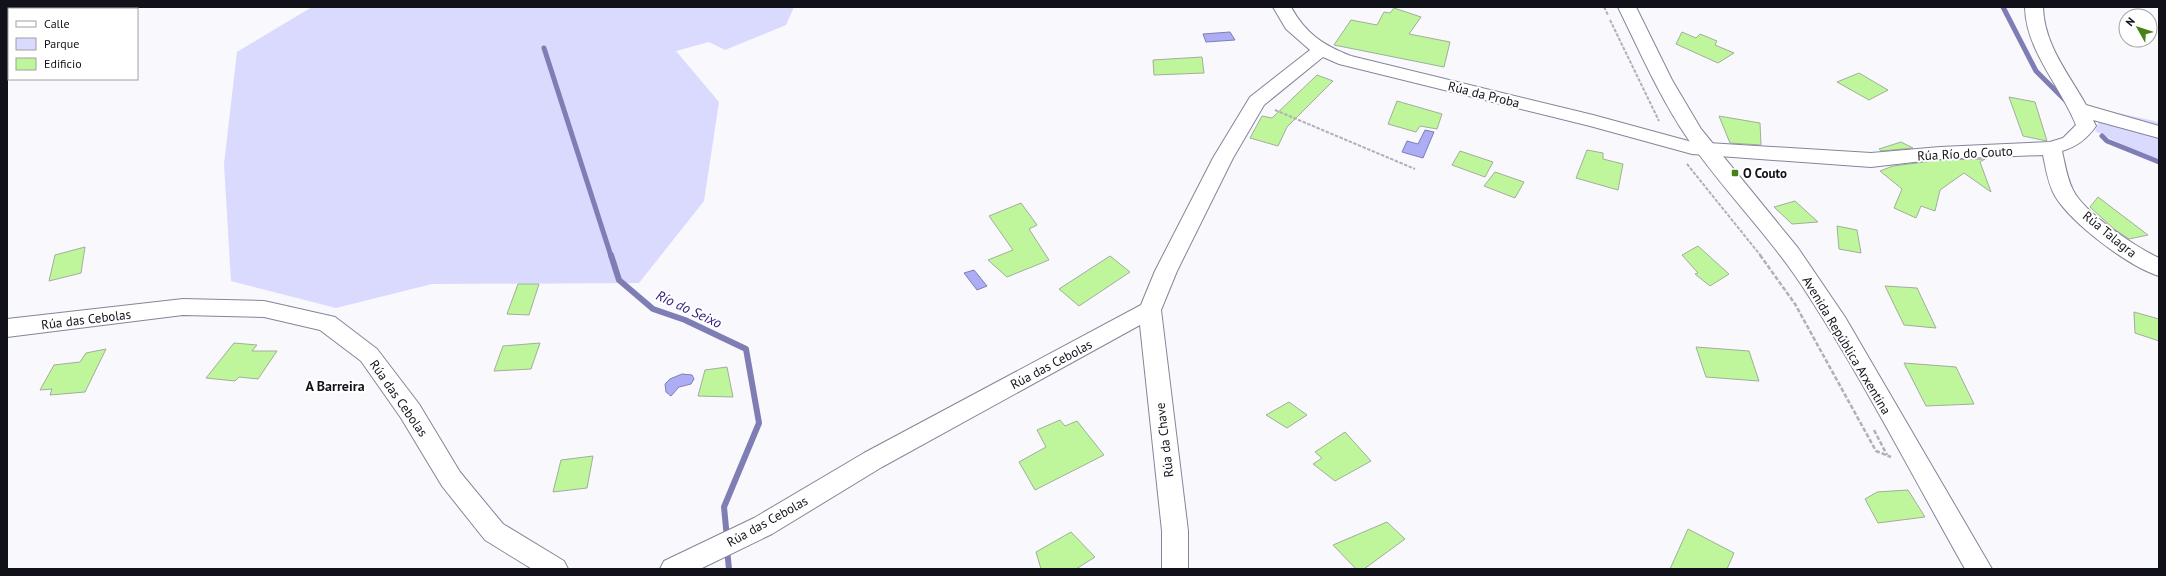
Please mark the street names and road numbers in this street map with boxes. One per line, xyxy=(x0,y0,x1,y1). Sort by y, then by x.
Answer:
street label: Rúa da Proba xyxy=(1446,77,1521,112)
street label: Rúa Río do Couto xyxy=(1917,143,2013,164)
street label: Rúa Talagra xyxy=(2079,207,2140,261)
street label: Avenida República Arxentina xyxy=(1798,273,1895,418)
street label: Rúa das Cebolas xyxy=(40,306,132,333)
street label: Rúa das Cebolas xyxy=(1007,336,1095,393)
street label: Rúa das Cebolas xyxy=(366,356,431,440)
street label: Rúa da Chave xyxy=(1151,402,1178,478)
street label: Rúa das Cebolas xyxy=(724,492,811,551)

